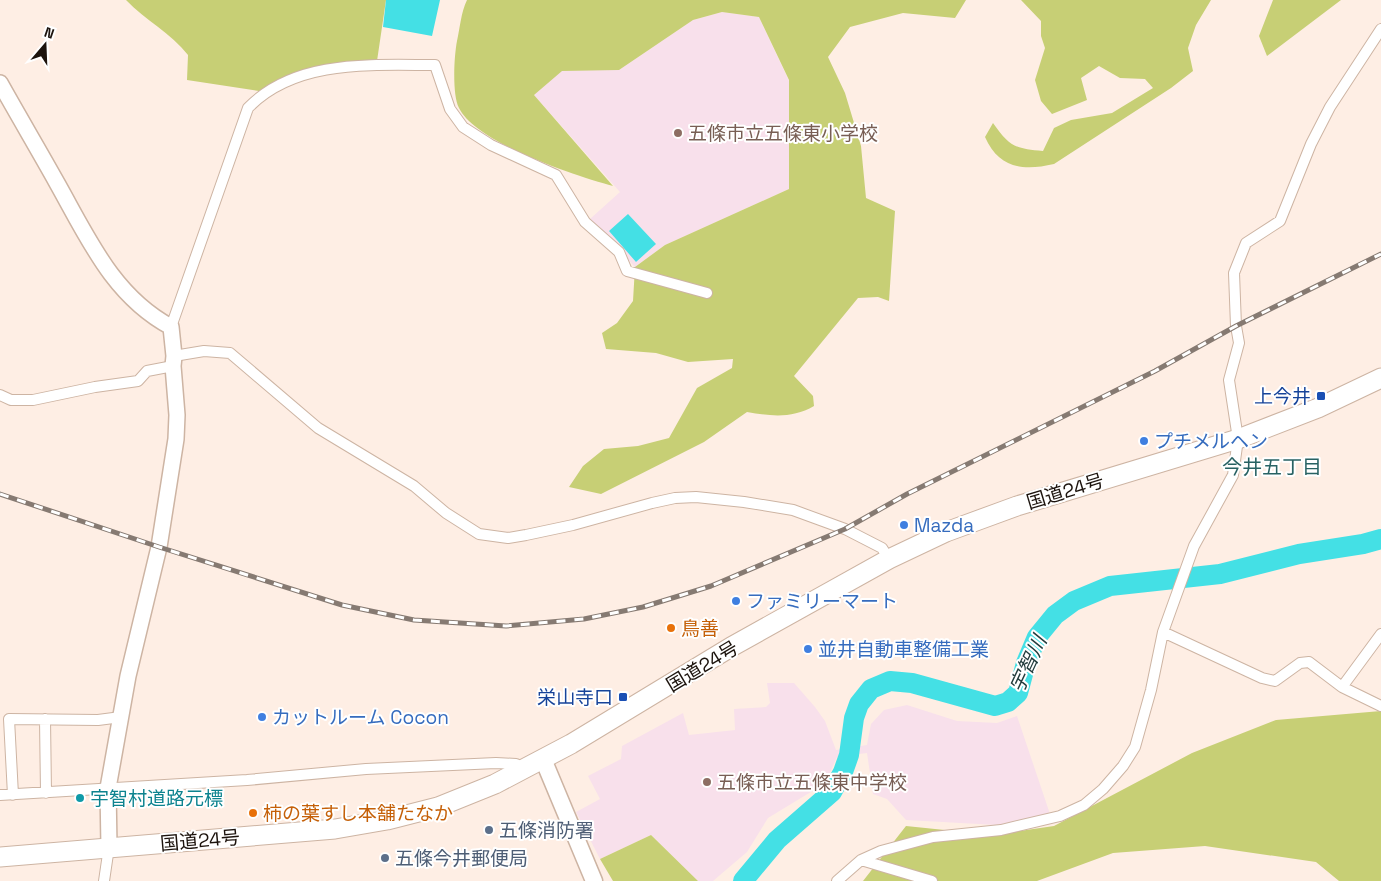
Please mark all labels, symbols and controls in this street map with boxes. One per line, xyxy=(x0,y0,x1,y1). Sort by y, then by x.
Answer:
north arrow xyxy=(20,20,70,70)
text: N xyxy=(42,23,57,43)
place label: 五條市立五條東小学校 xyxy=(688,121,878,146)
marker: 五條市立五條東小学校 xyxy=(672,127,684,139)
place label: 上今井 xyxy=(1254,384,1311,409)
marker: 上今井 xyxy=(1315,390,1327,402)
place label: プチメルヘン xyxy=(1154,429,1268,454)
marker: プチメルヘン xyxy=(1138,435,1150,447)
district label: 今井五丁目 xyxy=(1222,454,1322,480)
street label: 国道24号 xyxy=(1023,468,1107,515)
place label: Mazda xyxy=(914,513,974,538)
marker: Mazda xyxy=(898,519,910,531)
place label: ファミリーマート xyxy=(746,589,898,614)
marker: ファミリーマート xyxy=(730,595,742,607)
place label: 鳥善 xyxy=(681,616,719,641)
marker: 鳥善 xyxy=(665,622,677,634)
water label: 宇智川 xyxy=(1004,630,1053,697)
street label: 国道24号 xyxy=(662,635,743,698)
place label: 並井自動車整備工業 xyxy=(818,637,989,662)
marker: 並井自動車整備工業 xyxy=(802,643,814,655)
place label: 栄山寺口 xyxy=(537,685,613,710)
marker: 栄山寺口 xyxy=(617,691,629,703)
place label: カットルーム Cocon xyxy=(272,705,449,730)
marker: カットルーム Cocon xyxy=(256,711,268,723)
place label: 五條市立五條東中学校 xyxy=(717,770,907,795)
marker: 五條市立五條東中学校 xyxy=(701,776,713,788)
place label: 宇智村道路元標 xyxy=(90,786,223,811)
marker: 宇智村道路元標 xyxy=(74,792,86,804)
place label: 柿の葉すし本舗たなか xyxy=(263,801,453,826)
marker: 柿の葉すし本舗たなか xyxy=(247,807,259,819)
place label: 五條消防署 xyxy=(499,818,594,843)
marker: 五條消防署 xyxy=(483,824,495,836)
street label: 国道24号 xyxy=(159,825,241,856)
place label: 五條今井郵便局 xyxy=(395,846,528,871)
marker: 五條今井郵便局 xyxy=(379,852,391,864)

